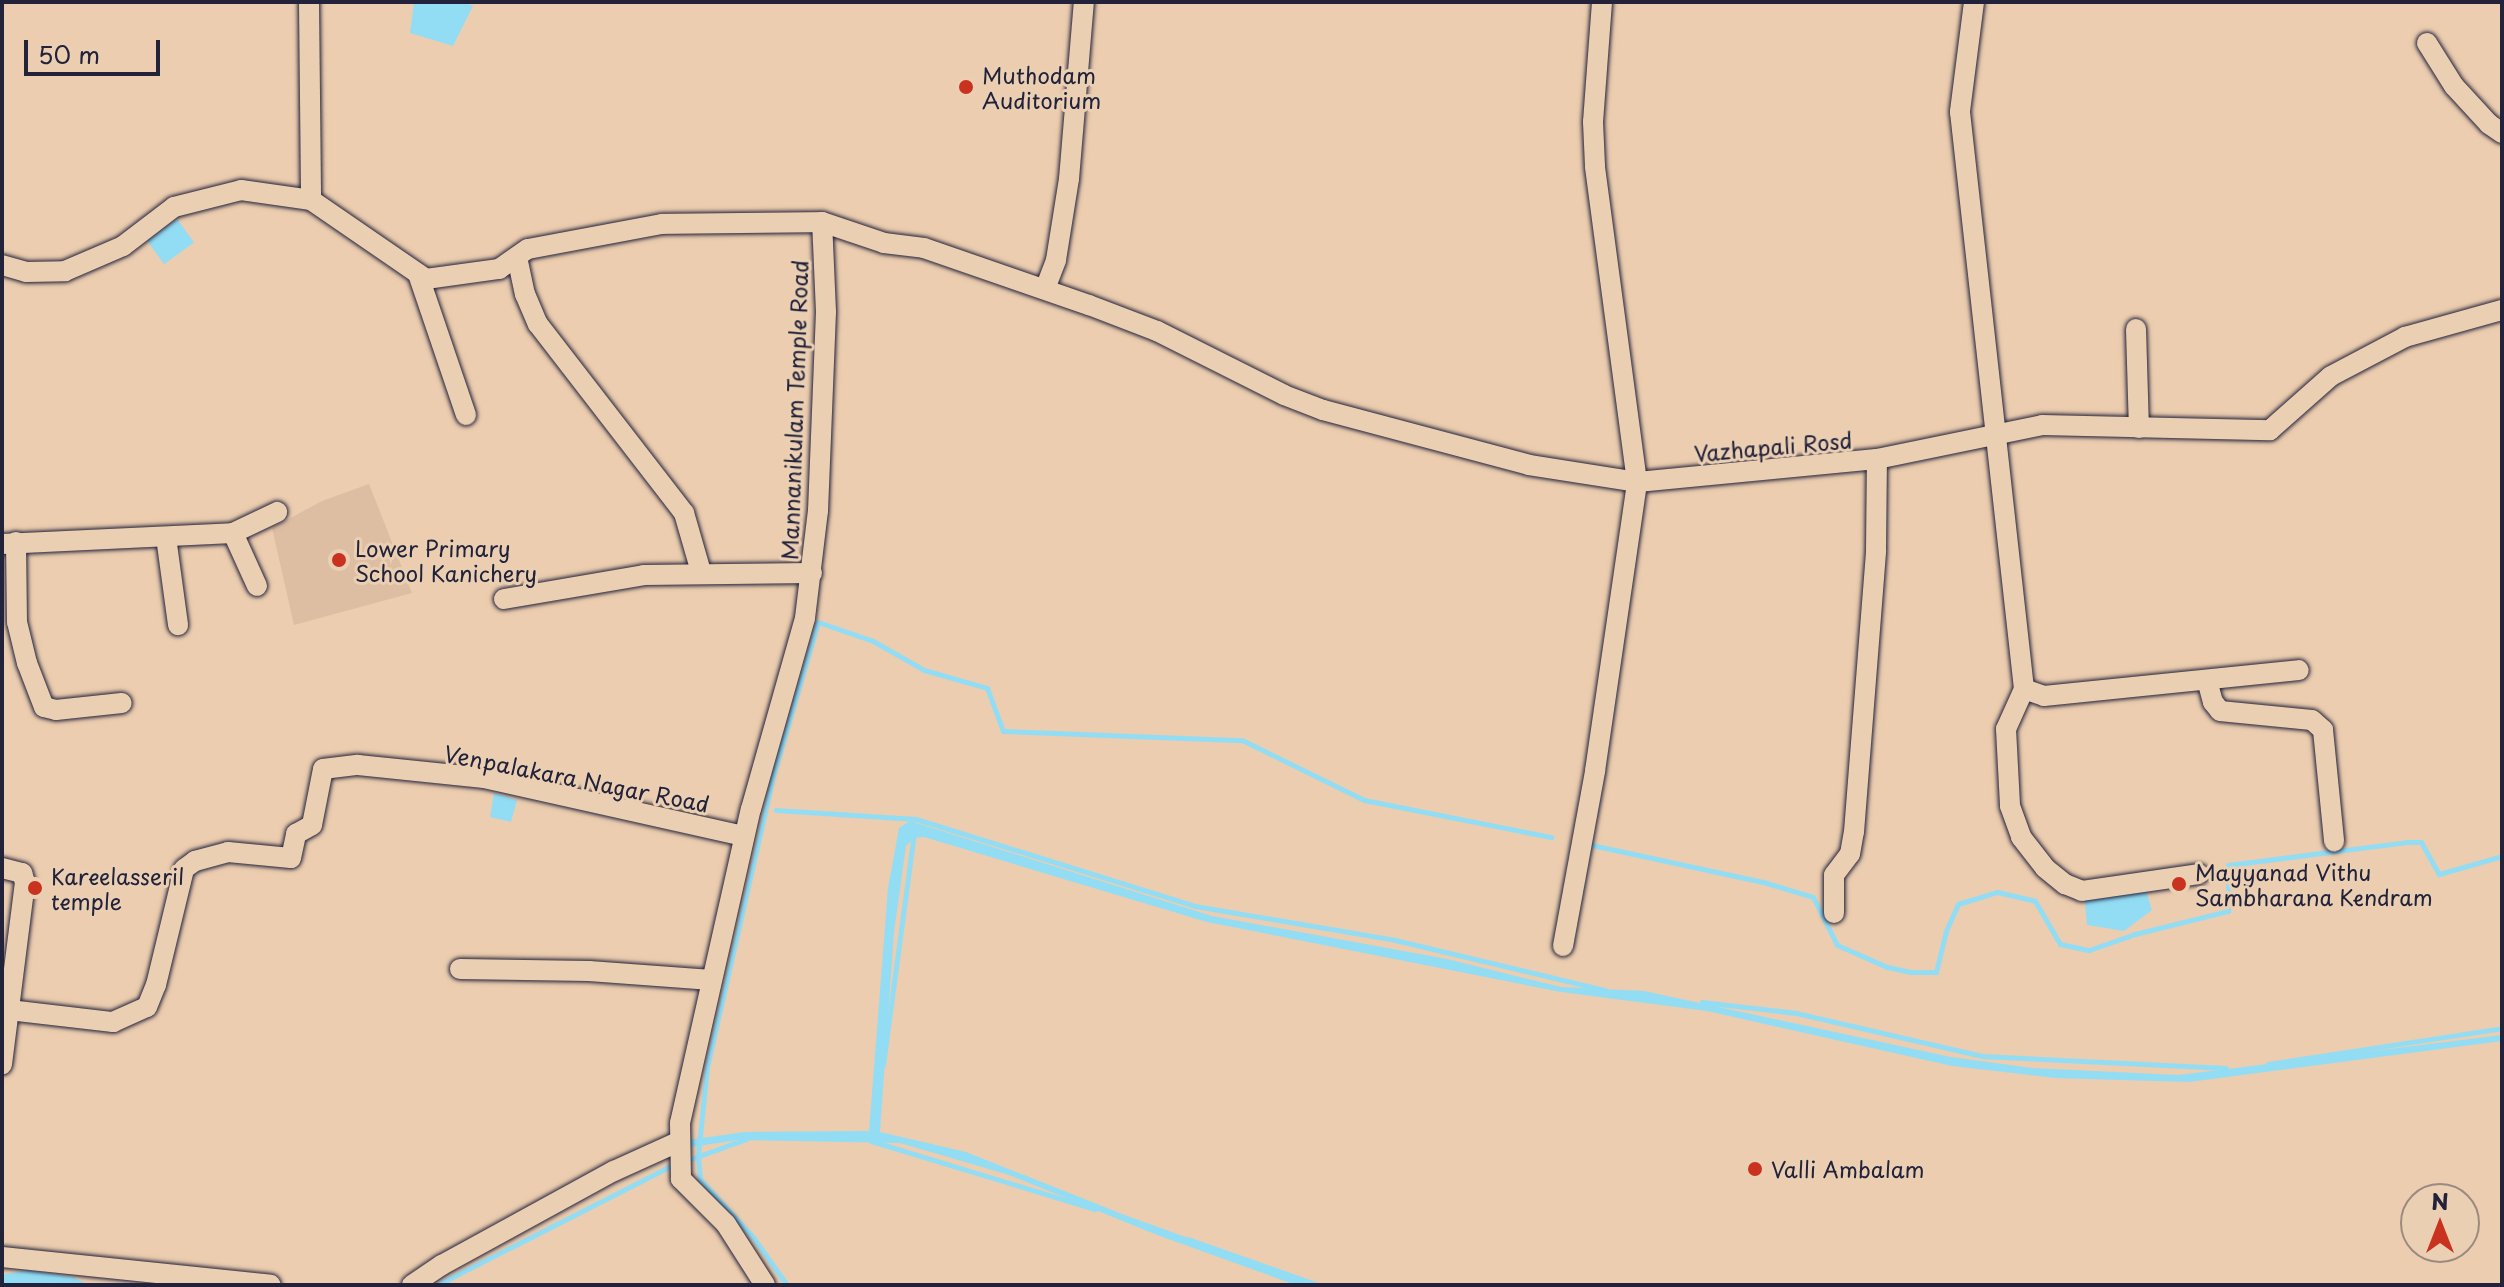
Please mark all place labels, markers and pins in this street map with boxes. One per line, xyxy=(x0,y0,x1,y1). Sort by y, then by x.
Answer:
place label: Muthodam Auditorium xyxy=(982,61,1101,112)
marker: Muthodam Auditorium xyxy=(957,78,975,96)
place label: Lower Primary School Kanichery xyxy=(355,534,539,586)
marker: Lower Primary School Kanichery xyxy=(330,551,348,569)
place label: Mayyanad Vithu Sambharana Kendram xyxy=(2195,858,2436,910)
place label: Kareelasseril temple xyxy=(51,862,184,914)
marker: Mayyanad Vithu Sambharana Kendram xyxy=(2170,875,2188,893)
marker: Kareelasseril temple xyxy=(26,879,44,897)
place label: Valli Ambalam xyxy=(1771,1156,1925,1182)
marker: Valli Ambalam xyxy=(1746,1160,1764,1178)

